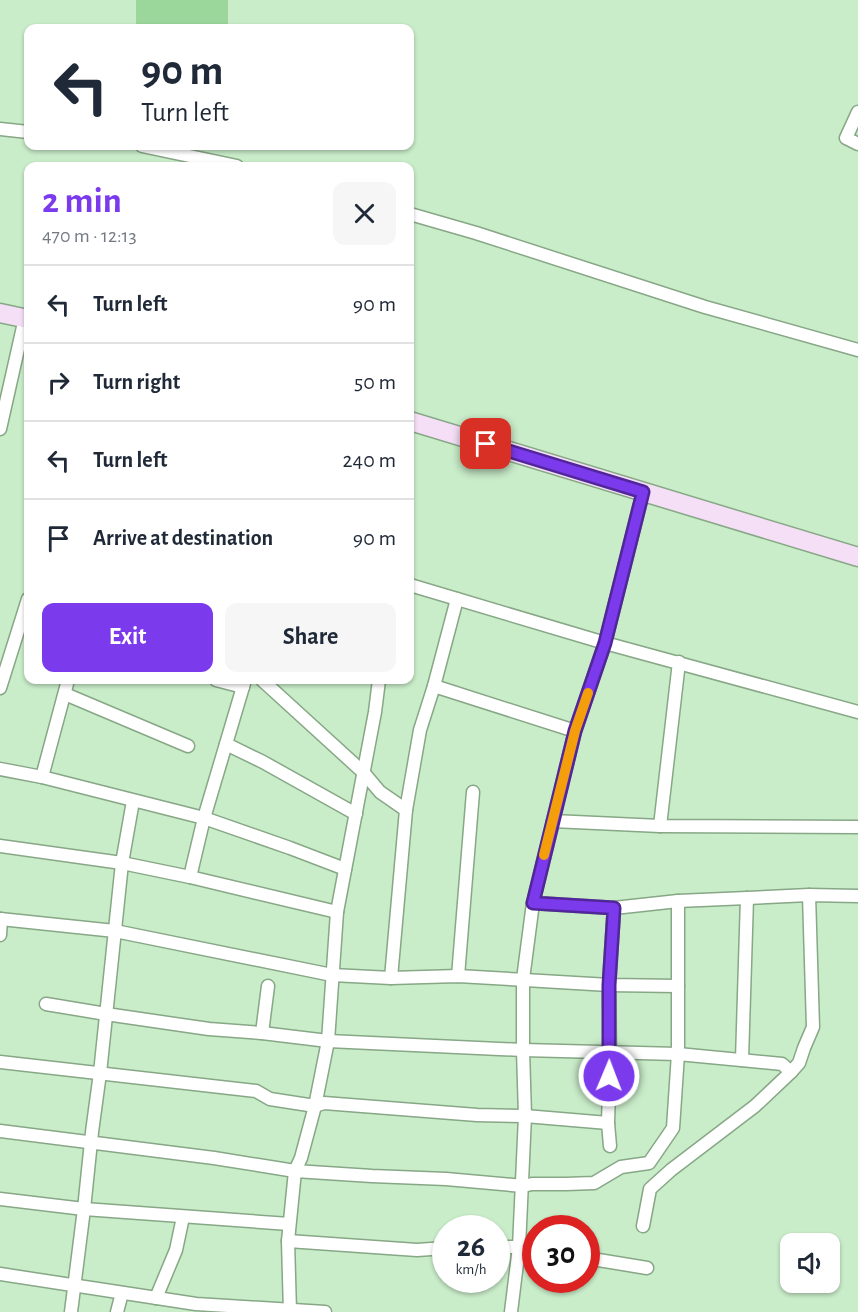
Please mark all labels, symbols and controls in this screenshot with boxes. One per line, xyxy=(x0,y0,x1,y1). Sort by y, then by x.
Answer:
icon: left xyxy=(42,48,120,126)
text: 90 m xyxy=(141,50,223,92)
text: Turn left xyxy=(141,99,229,126)
button: close xyxy=(333,182,396,245)
text: 2 min xyxy=(42,183,122,219)
text: 470 m · 12:13 xyxy=(42,226,137,246)
icon: left xyxy=(42,288,75,321)
text: Turn left xyxy=(93,293,167,315)
text: 90 m xyxy=(353,293,396,315)
icon: right xyxy=(42,366,75,399)
text: Turn right xyxy=(93,371,180,393)
text: 50 m xyxy=(354,371,396,393)
pin xyxy=(460,418,511,469)
icon: arrive xyxy=(469,427,502,460)
icon: left xyxy=(42,444,75,477)
text: Turn left xyxy=(93,449,167,471)
text: 240 m xyxy=(343,449,396,471)
icon: arrive xyxy=(42,522,75,555)
text: Arrive at destination xyxy=(93,527,273,549)
text: 90 m xyxy=(353,527,396,549)
button: Exit xyxy=(42,603,213,672)
button: Share xyxy=(225,603,396,672)
position arrow xyxy=(577,1044,641,1108)
speed limit sign: 30 xyxy=(522,1215,600,1293)
text: 26 xyxy=(457,1232,485,1262)
map controls xyxy=(780,1233,840,1293)
button: sound xyxy=(780,1233,840,1293)
text: km/h xyxy=(456,1262,486,1277)

